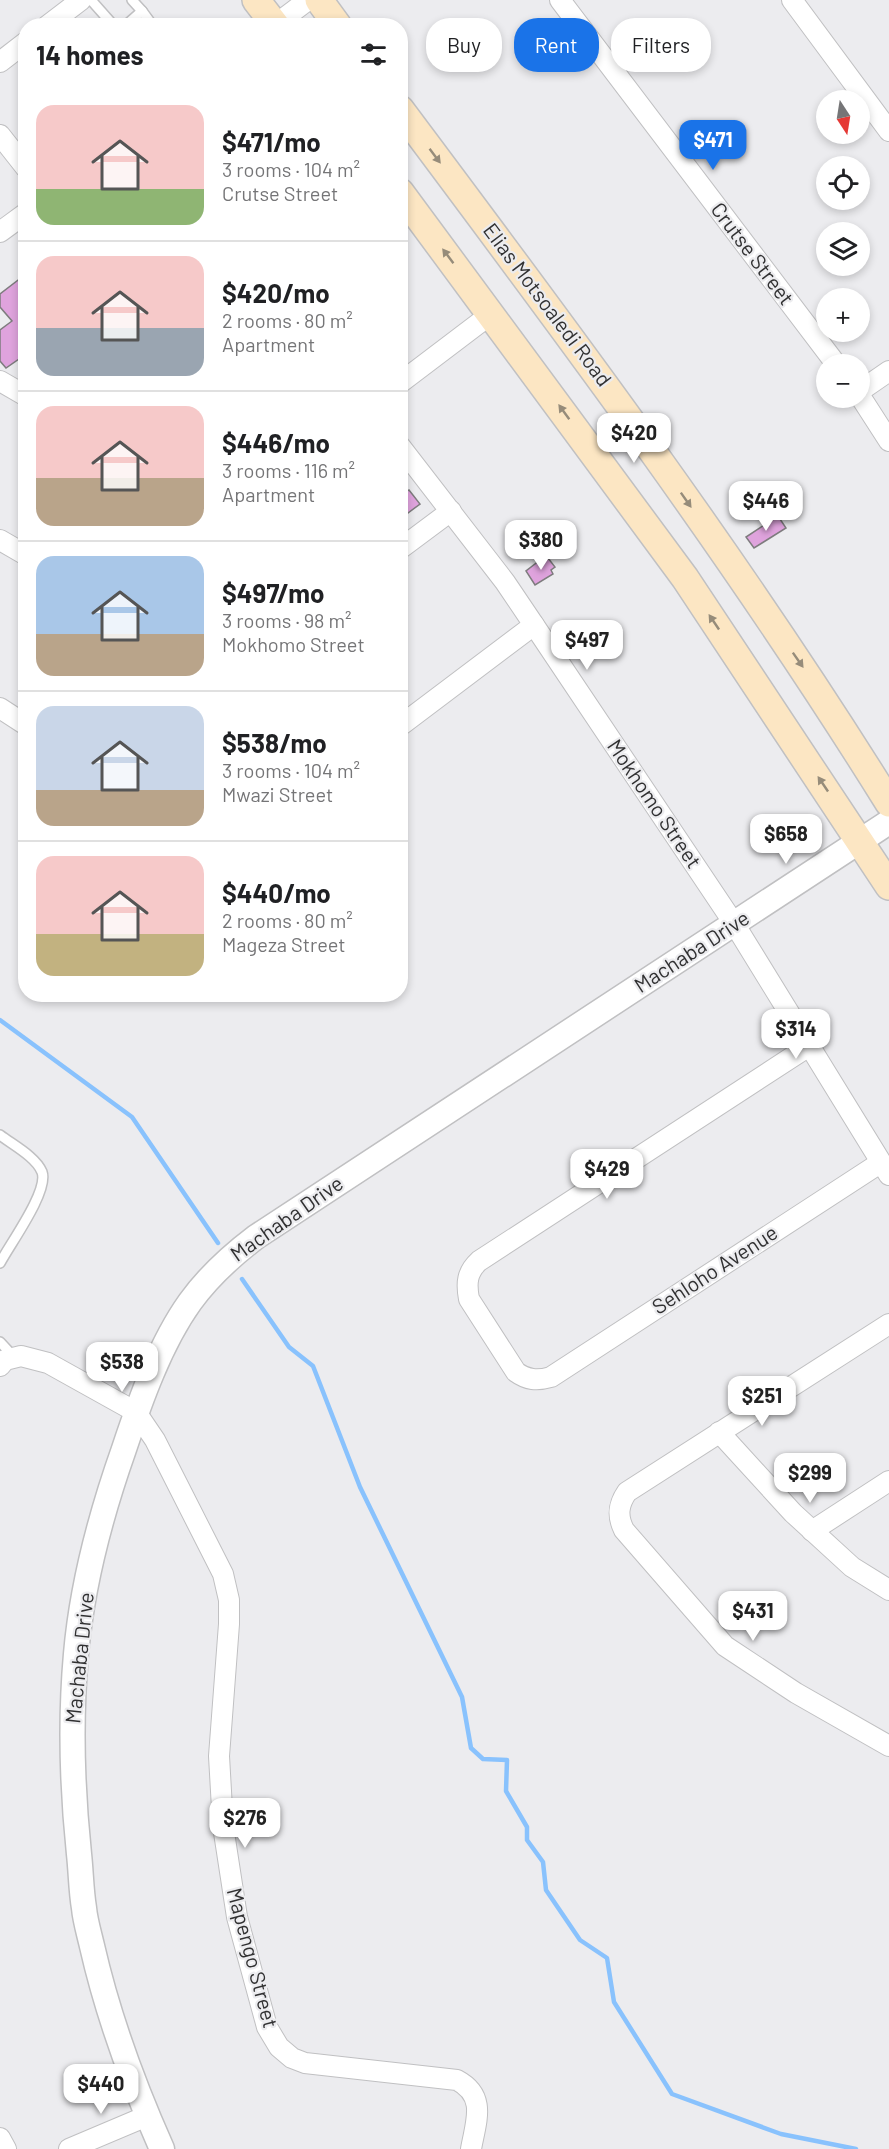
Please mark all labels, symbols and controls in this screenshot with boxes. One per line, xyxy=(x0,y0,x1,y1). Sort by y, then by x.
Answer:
chip: Buy xyxy=(426,18,502,72)
chip: Rent xyxy=(514,18,599,72)
chip: Filters xyxy=(611,18,711,72)
icon: filters xyxy=(357,38,390,71)
text: 14 homes xyxy=(36,39,143,70)
north arrow xyxy=(816,90,870,144)
map controls xyxy=(816,90,870,408)
pin: $471 xyxy=(677,120,749,171)
text: $471/mo xyxy=(222,126,321,157)
text: $471 xyxy=(693,127,733,151)
icon: home xyxy=(84,129,156,201)
one-way arrow xyxy=(429,149,441,164)
button: locate xyxy=(816,156,870,210)
text: 3 rooms · 104 m² xyxy=(222,157,360,181)
text: Crutse Street xyxy=(222,181,338,205)
street label: Crutse Street xyxy=(706,197,800,309)
street label: Elias Motsoaledi Road xyxy=(479,218,618,391)
button: layers xyxy=(816,222,870,276)
one-way arrow xyxy=(442,248,454,264)
text: $420/mo xyxy=(222,277,330,308)
icon: home xyxy=(84,280,156,352)
button: + xyxy=(816,288,870,342)
text: 2 rooms · 80 m² xyxy=(222,308,353,332)
text: Apartment xyxy=(222,332,315,356)
button: − xyxy=(816,354,870,408)
one-way arrow xyxy=(559,405,571,420)
pin: $420 xyxy=(598,413,670,464)
text: $420 xyxy=(611,420,657,444)
text: $446/mo xyxy=(222,427,330,458)
icon: home xyxy=(84,430,156,502)
text: 3 rooms · 116 m² xyxy=(222,458,355,482)
pin: $446 xyxy=(730,481,802,532)
text: Apartment xyxy=(222,482,315,506)
text: $446 xyxy=(743,488,789,512)
one-way arrow xyxy=(680,492,692,508)
pin: $380 xyxy=(505,520,577,571)
text: $380 xyxy=(519,527,563,551)
text: $497/mo xyxy=(222,577,324,608)
icon: home xyxy=(84,580,156,652)
text: 3 rooms · 98 m² xyxy=(222,608,352,632)
one-way arrow xyxy=(708,615,720,631)
pin: $497 xyxy=(551,620,623,671)
text: $497 xyxy=(565,627,609,651)
text: Mokhomo Street xyxy=(222,632,365,656)
one-way arrow xyxy=(792,652,804,668)
text: $538/mo xyxy=(222,727,327,758)
icon: home xyxy=(84,730,156,802)
street label: Mokhomo Street xyxy=(603,734,707,872)
text: 3 rooms · 104 m² xyxy=(222,758,360,782)
one-way arrow xyxy=(817,777,829,793)
text: Mwazi Street xyxy=(222,782,333,806)
pin: $658 xyxy=(750,814,822,865)
text: $658 xyxy=(764,821,808,845)
text: $440/mo xyxy=(222,877,331,908)
icon: home xyxy=(84,880,156,952)
street label: Machaba Drive xyxy=(629,904,753,997)
text: 2 rooms · 80 m² xyxy=(222,908,353,932)
text: Mageza Street xyxy=(222,932,346,956)
pin: $314 xyxy=(760,1009,832,1060)
text: $314 xyxy=(775,1016,817,1040)
pin: $429 xyxy=(571,1149,643,1200)
text: $429 xyxy=(584,1156,630,1180)
street label: Machaba Drive xyxy=(225,1170,347,1266)
street label: Sehloho Avenue xyxy=(647,1219,782,1319)
pin: $538 xyxy=(86,1342,158,1393)
text: $538 xyxy=(100,1349,144,1373)
pin: $251 xyxy=(726,1376,798,1427)
text: $251 xyxy=(742,1383,782,1407)
pin: $299 xyxy=(774,1453,846,1504)
text: $299 xyxy=(788,1460,832,1484)
street label: Machaba Drive xyxy=(59,1591,98,1725)
pin: $431 xyxy=(717,1591,789,1642)
text: $431 xyxy=(732,1598,774,1622)
pin: $276 xyxy=(209,1798,281,1849)
text: $276 xyxy=(223,1805,267,1829)
street label: Mapengo Street xyxy=(223,1885,284,2030)
pin: $440 xyxy=(65,2064,137,2115)
text: $440 xyxy=(77,2071,125,2095)

